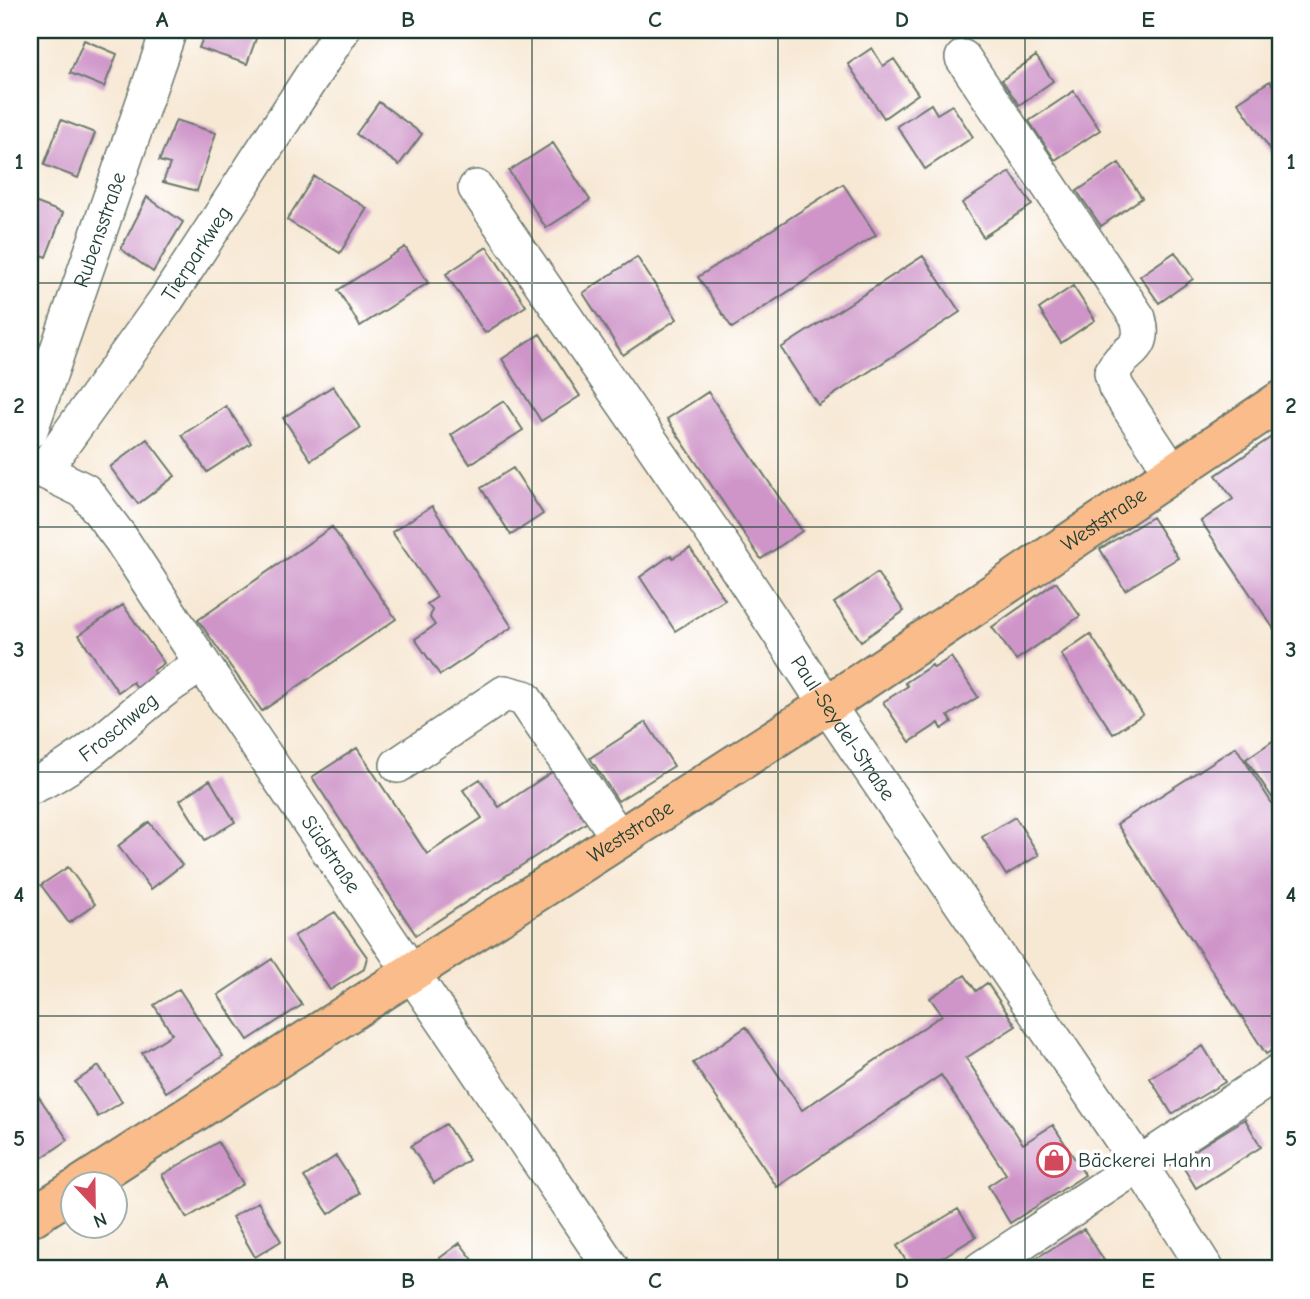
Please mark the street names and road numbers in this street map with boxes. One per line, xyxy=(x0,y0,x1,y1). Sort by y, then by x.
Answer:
street label: Rubensstraße xyxy=(68,169,131,291)
street label: Tierparkweg xyxy=(156,201,236,306)
street label: Weststraße xyxy=(1057,482,1151,556)
street label: Paul-Seydel-Straße xyxy=(786,651,900,805)
street label: Froschweg xyxy=(74,687,162,767)
street label: Weststraße xyxy=(583,795,678,868)
street label: Südstraße xyxy=(296,811,366,897)

